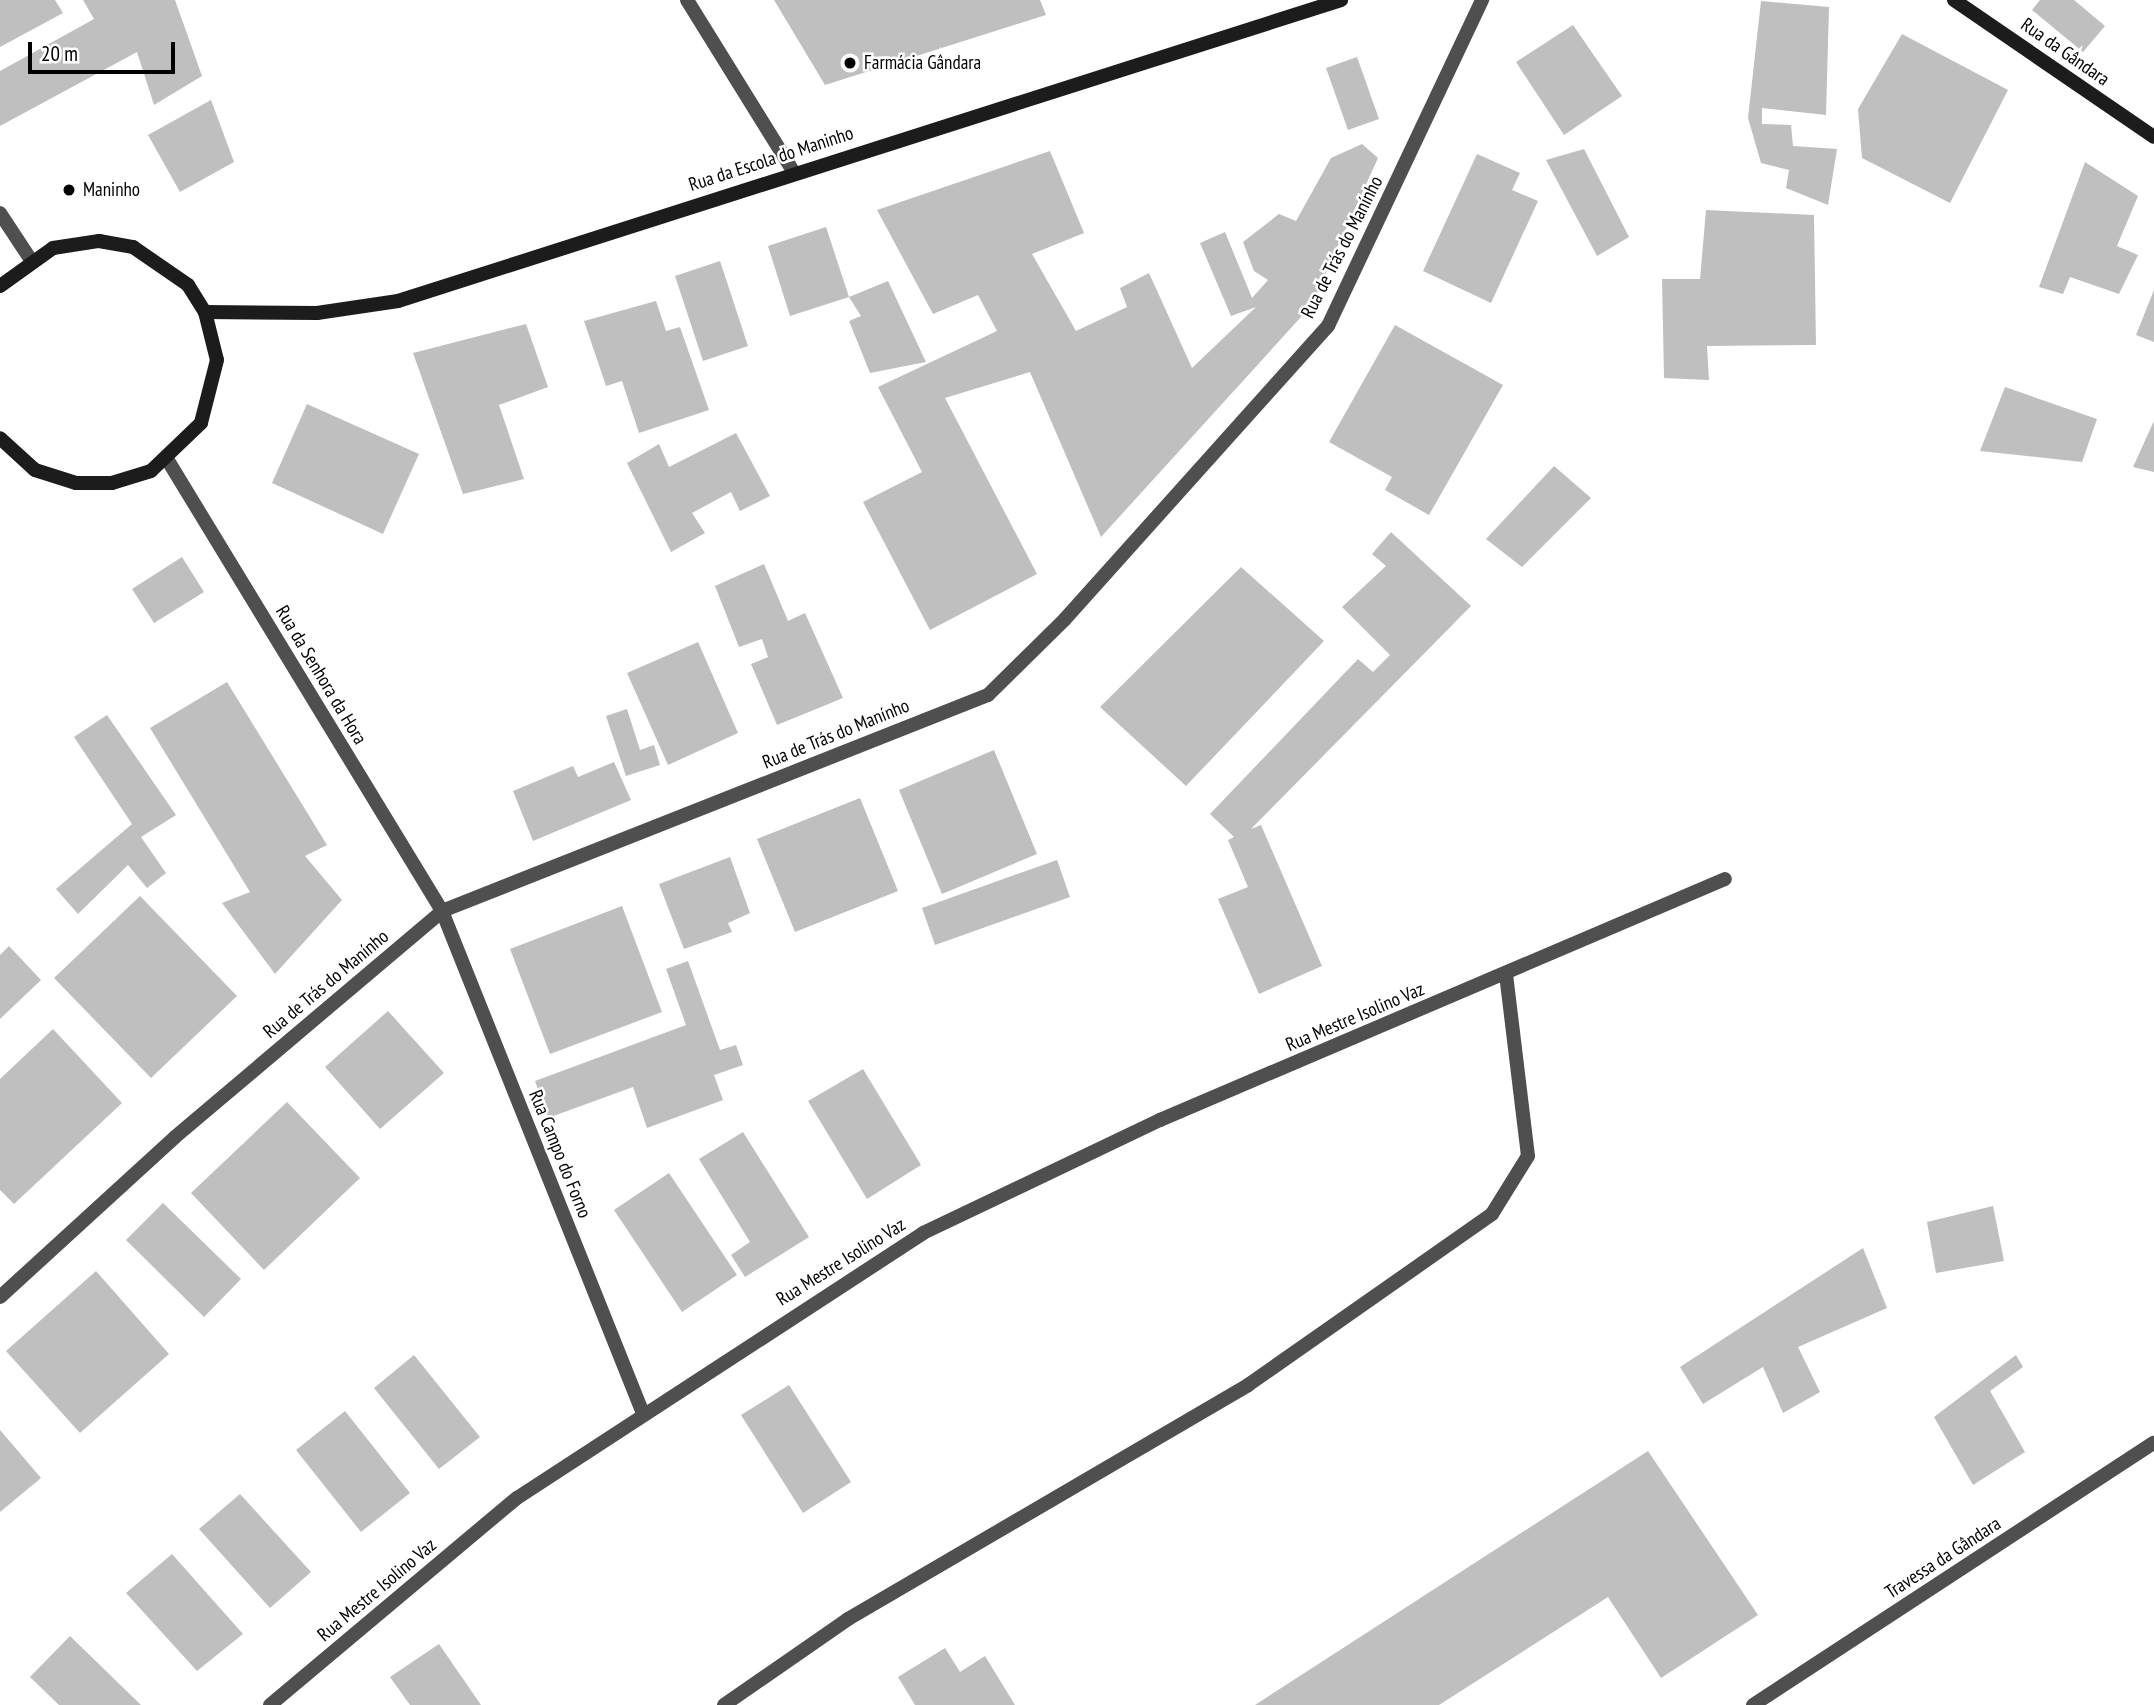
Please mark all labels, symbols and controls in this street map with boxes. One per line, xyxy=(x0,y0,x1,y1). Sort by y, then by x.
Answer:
street label: Rua da Gândara xyxy=(2016,13,2114,91)
scale bar xyxy=(32,28,178,72)
text: 20 m xyxy=(41,40,78,67)
place label: Farmácia Gândara xyxy=(864,52,981,74)
marker: Farmácia Gândara xyxy=(842,55,858,71)
street label: Rua da Escola do Maninho xyxy=(686,122,856,196)
street label: Rua de Trás do Manínho xyxy=(1296,172,1388,322)
place label: Maninho xyxy=(83,179,140,201)
marker: Maninho xyxy=(61,182,77,198)
street label: Rua da Senhora da Hora xyxy=(271,602,371,748)
street label: Rua de Trás do Manínho xyxy=(759,694,913,774)
street label: Rua de Trás do Manínho xyxy=(259,925,393,1043)
street label: Rua Mestre Isolino Vaz xyxy=(1282,978,1428,1056)
street label: Rua Campo do Forno xyxy=(524,1087,596,1221)
street label: Rua Mestre Isolino Vaz xyxy=(772,1213,910,1311)
street label: Travessa da Gândara xyxy=(1881,1512,2005,1604)
street label: Rua Mestre Isolino Vaz xyxy=(313,1534,441,1646)

